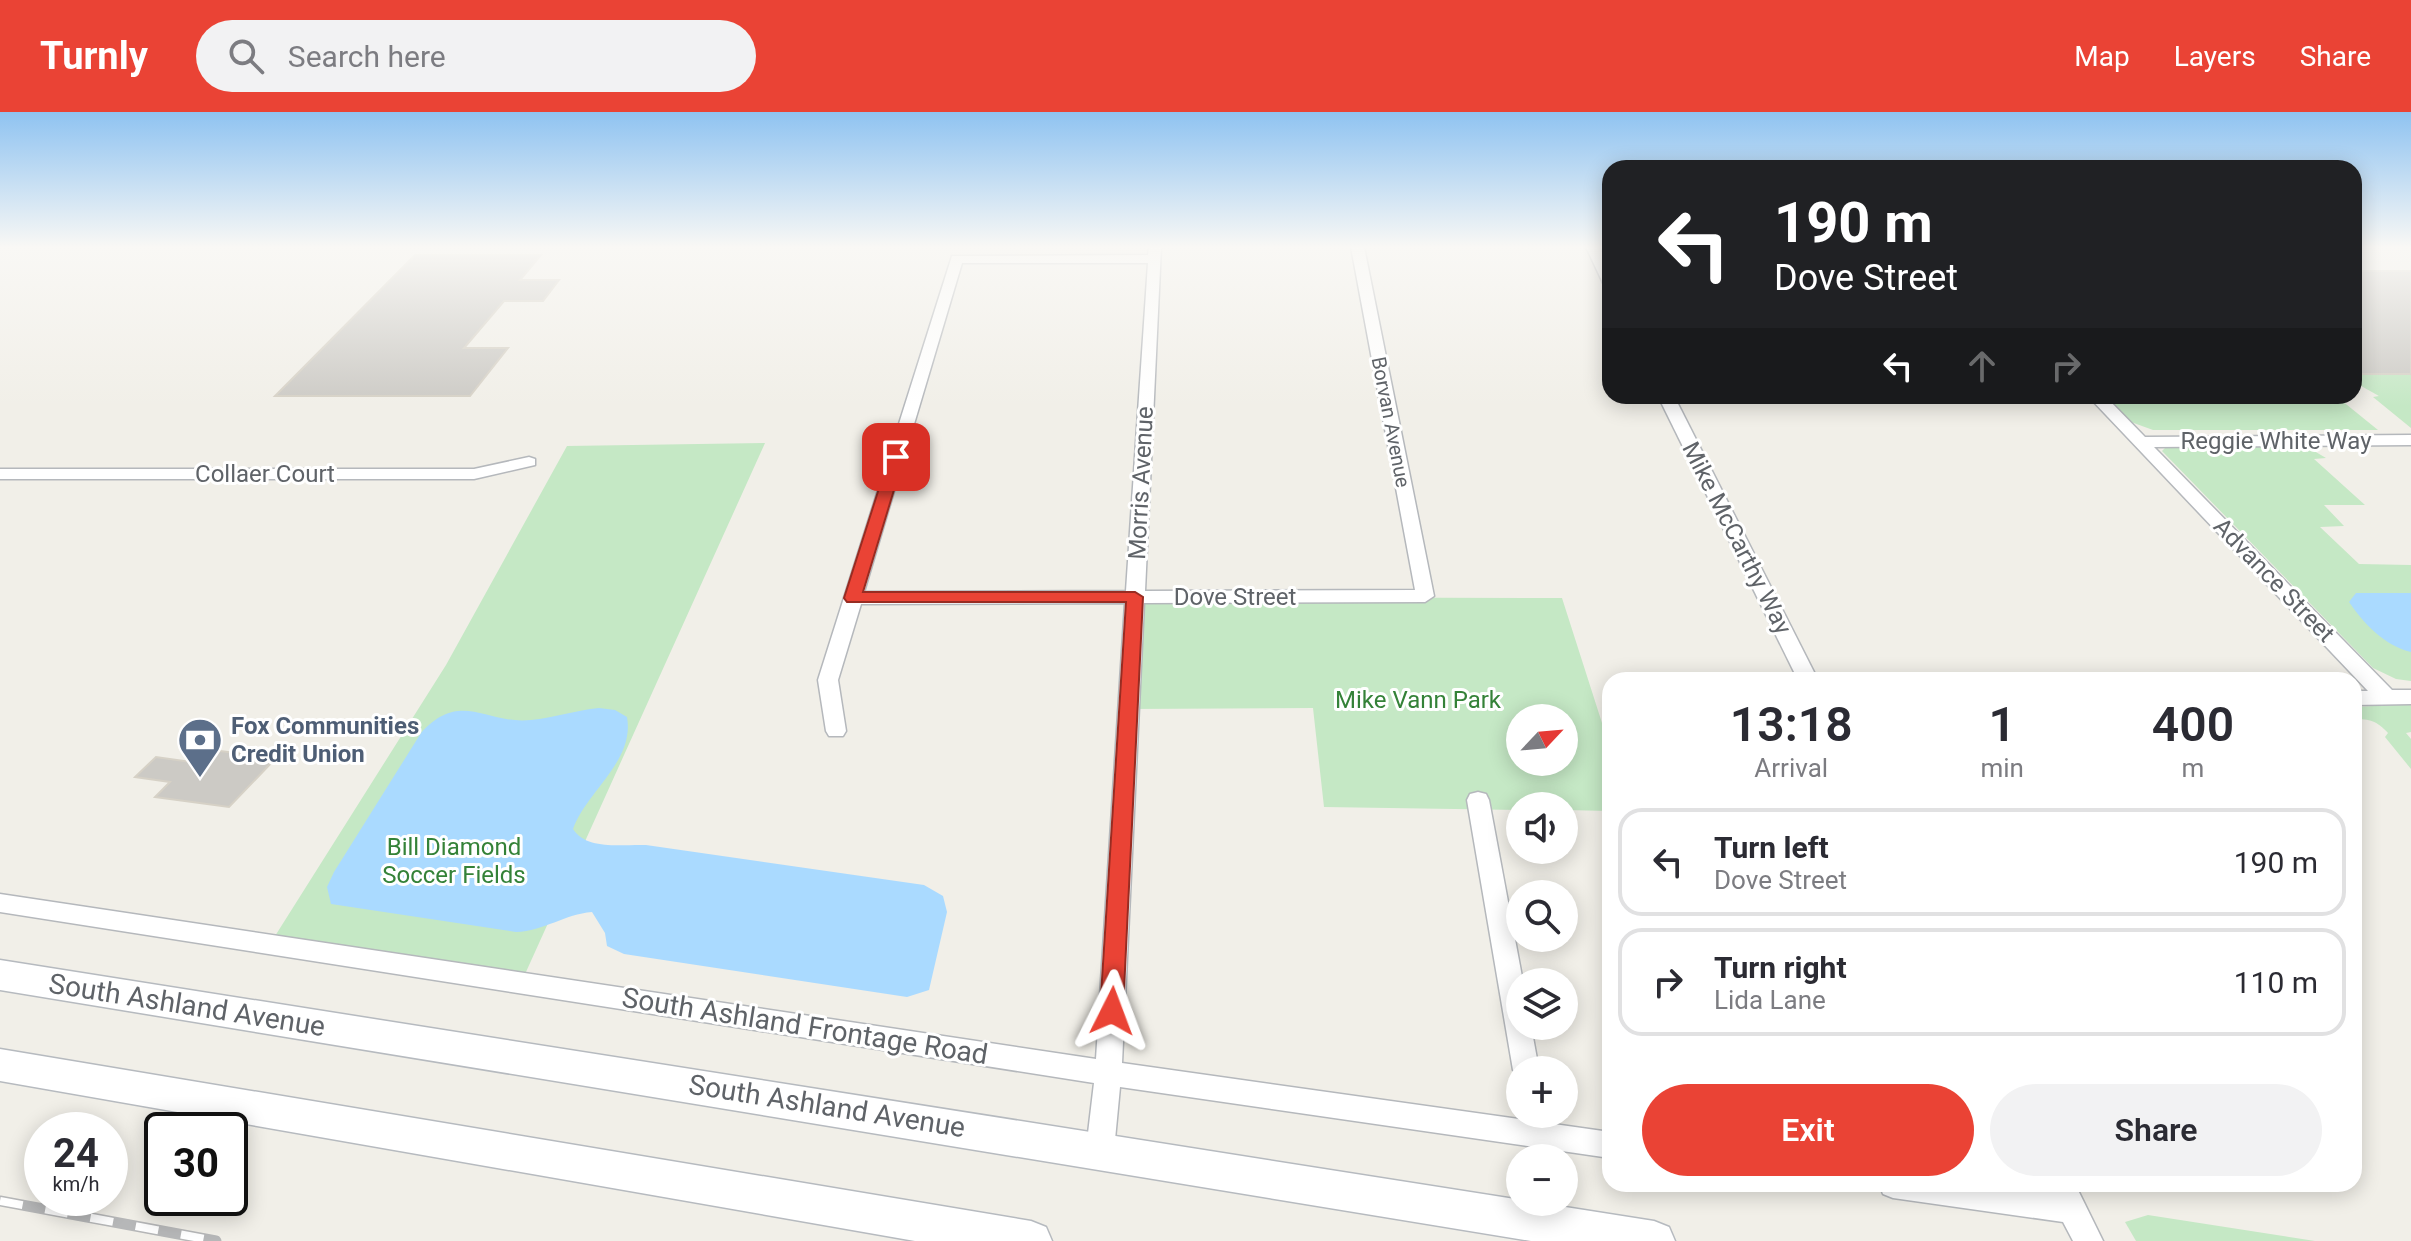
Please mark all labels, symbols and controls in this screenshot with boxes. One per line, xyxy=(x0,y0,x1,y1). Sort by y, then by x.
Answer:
search box xyxy=(196,20,756,92)
text: Turnly xyxy=(40,34,148,78)
icon: search xyxy=(224,34,268,78)
text: Search here xyxy=(288,39,446,74)
text: Map xyxy=(2074,40,2130,73)
text: Layers xyxy=(2174,40,2256,73)
text: Share xyxy=(2300,40,2371,73)
text: 190 m xyxy=(1774,190,1933,256)
icon: left xyxy=(1642,192,1746,296)
text: Dove Street xyxy=(1774,257,1958,299)
icon: left xyxy=(1876,344,1920,388)
icon: ahead xyxy=(1960,344,2004,388)
icon: right xyxy=(2044,344,2088,388)
street label: Borvan Avenue xyxy=(1367,355,1415,489)
street label: Morris Avenue xyxy=(1123,406,1159,560)
pin xyxy=(862,423,930,491)
street label: Reggie White Way xyxy=(2180,427,2372,455)
icon: arrive xyxy=(874,435,918,479)
street label: Mike McCarthy Way xyxy=(1676,437,1798,639)
street label: Collaer Court xyxy=(195,460,335,488)
street label: Advance Street xyxy=(2208,512,2340,648)
street label: Dove Street xyxy=(1174,583,1297,611)
park label: Mike Vann Park xyxy=(1335,686,1502,714)
text: 13:18 xyxy=(1730,696,1853,753)
text: 1 xyxy=(1989,696,2016,753)
text: 400 xyxy=(2152,696,2234,753)
north arrow xyxy=(1506,704,1578,776)
map controls xyxy=(1506,704,1578,1216)
place label: Fox Communities Credit Union xyxy=(231,712,419,768)
bank icon: Fox Communities Credit Union xyxy=(176,716,224,779)
text: Arrival xyxy=(1754,753,1828,783)
text: min xyxy=(1980,753,2024,783)
text: m xyxy=(2182,753,2204,783)
button: sound xyxy=(1506,792,1578,864)
text: Turn left xyxy=(1714,830,1829,865)
park label: Bill Diamond Soccer Fields xyxy=(382,833,526,889)
icon: left xyxy=(1646,840,1690,884)
text: 190 m xyxy=(2234,845,2318,880)
text: Dove Street xyxy=(1714,865,1847,895)
button: search xyxy=(1506,880,1578,952)
text: Turn right xyxy=(1714,950,1847,985)
icon: right xyxy=(1646,960,1690,1004)
text: 110 m xyxy=(2234,965,2318,1000)
street label: South Ashland Avenue xyxy=(46,967,328,1043)
button: layers xyxy=(1506,968,1578,1040)
position arrow xyxy=(1070,969,1154,1053)
street label: South Ashland Frontage Road xyxy=(620,981,990,1071)
text: Lida Lane xyxy=(1714,985,1826,1015)
button: + xyxy=(1506,1056,1578,1128)
street label: South Ashland Avenue xyxy=(686,1068,968,1144)
button: Exit xyxy=(1642,1084,1974,1176)
button: Share xyxy=(1990,1084,2322,1176)
speed limit sign: 30 xyxy=(144,1112,248,1216)
text: 24 xyxy=(53,1130,99,1177)
button: − xyxy=(1506,1144,1578,1216)
text: km/h xyxy=(53,1172,99,1196)

